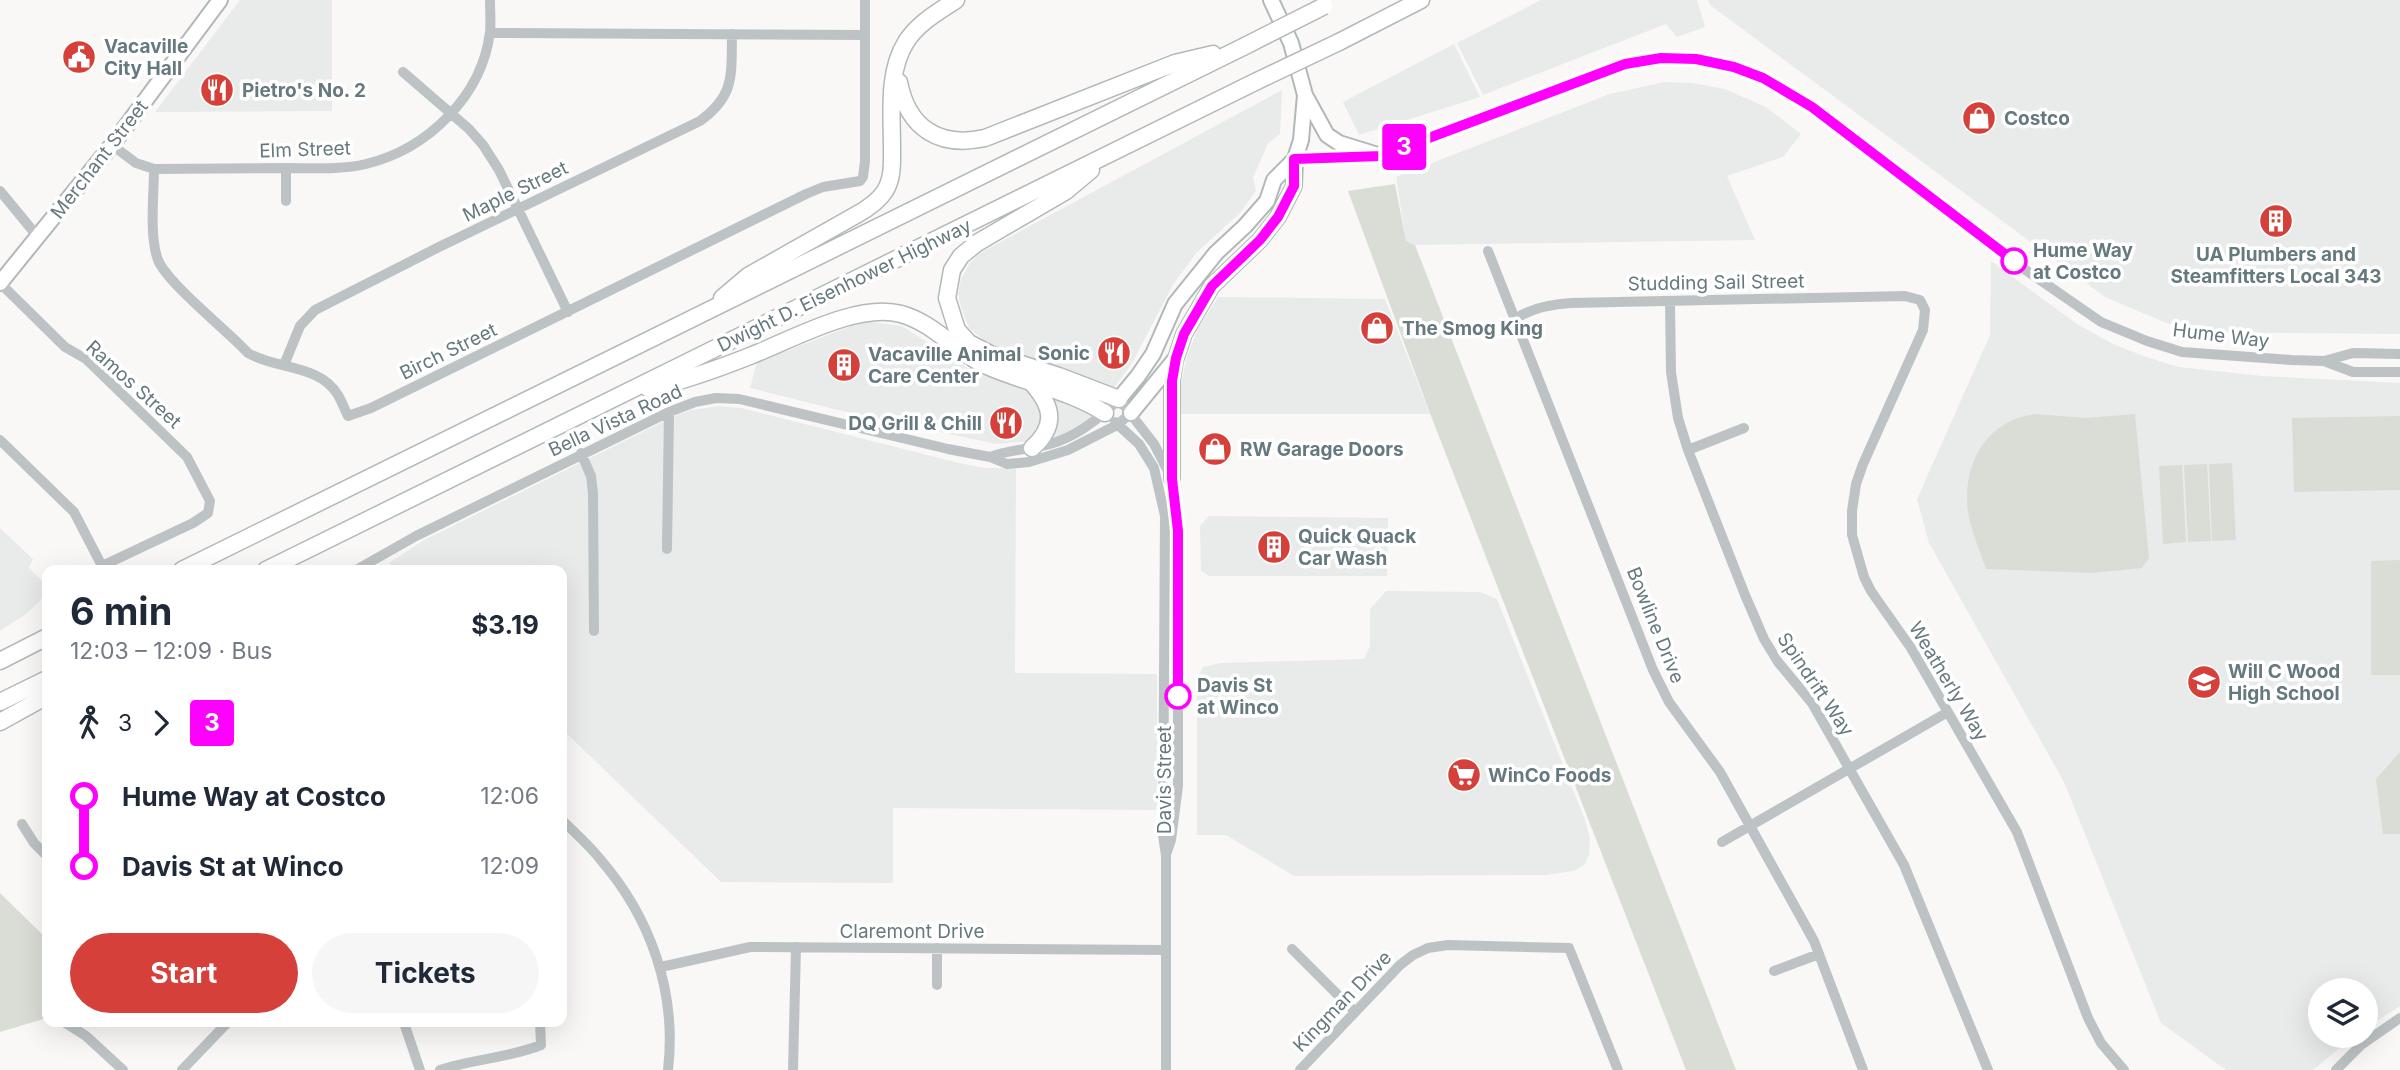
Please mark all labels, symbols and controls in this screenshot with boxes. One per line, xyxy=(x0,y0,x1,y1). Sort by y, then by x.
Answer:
place label: Vacaville City Hall xyxy=(104,35,188,80)
public building icon: Vacaville City Hall xyxy=(60,38,98,76)
restaurant icon: Pietro's No. 2 xyxy=(198,71,236,109)
place label: Pietro's No. 2 xyxy=(242,79,366,102)
street label: Merchant Street xyxy=(46,95,153,223)
shop icon: Costco xyxy=(1960,99,1998,137)
place label: Costco xyxy=(2004,107,2070,130)
line badge: 3 xyxy=(1381,124,1427,170)
text: 3 xyxy=(1396,132,1412,161)
street label: Elm Street xyxy=(259,136,351,163)
street label: Maple Street xyxy=(459,156,572,227)
building icon: UA Plumbers and Steamfitters Local 343 xyxy=(2257,202,2295,240)
street label: Dwight D. Eisenhower Highway xyxy=(714,214,975,357)
place label: Hume Way at Costco xyxy=(2033,239,2134,284)
place label: UA Plumbers and Steamfitters Local 343 xyxy=(2170,243,2382,288)
marker: Hume Way at Costco xyxy=(2001,248,2027,274)
street label: Studding Sail Street xyxy=(1627,269,1805,296)
shop icon: The Smog King xyxy=(1358,309,1396,347)
place label: The Smog King xyxy=(1402,317,1543,340)
street label: Birch Street xyxy=(396,318,500,385)
street label: Hume Way xyxy=(2171,318,2271,353)
restaurant icon: Sonic xyxy=(1095,334,1133,372)
street label: Ramos Street xyxy=(81,336,186,433)
place label: Sonic xyxy=(1038,342,1090,365)
place label: Vacaville Animal Care Center xyxy=(868,343,1022,388)
building icon: Vacaville Animal Care Center xyxy=(825,346,863,384)
street label: Bella Vista Road xyxy=(545,379,686,461)
restaurant icon: DQ Grill & Chill xyxy=(987,404,1025,442)
place label: DQ Grill & Chill xyxy=(848,412,982,435)
shop icon: RW Garage Doors xyxy=(1196,430,1234,468)
place label: RW Garage Doors xyxy=(1240,438,1404,461)
place label: Quick Quack Car Wash xyxy=(1298,525,1416,570)
building icon: Quick Quack Car Wash xyxy=(1255,528,1293,566)
street label: Bowline Drive xyxy=(1622,564,1689,687)
text: 6 min xyxy=(70,588,172,634)
text: $3.19 xyxy=(471,609,539,640)
street label: Weatherly Way xyxy=(1904,617,1993,745)
street label: Spindrift Way xyxy=(1772,628,1859,741)
text: 12:03 – 12:09 · Bus xyxy=(70,637,272,665)
place label: Will C Wood High School xyxy=(2228,660,2340,705)
school or university icon: Will C Wood High School xyxy=(2185,663,2223,701)
place label: Davis St at Winco xyxy=(1197,674,1279,719)
marker: Davis St at Winco xyxy=(1165,683,1191,709)
icon: walk xyxy=(70,704,108,742)
icon: forward xyxy=(142,704,180,742)
text: 3 xyxy=(204,708,220,737)
text: 3 xyxy=(118,709,132,737)
street label: Davis Street xyxy=(1153,726,1176,834)
supermarket icon: WinCo Foods xyxy=(1445,756,1483,794)
place label: WinCo Foods xyxy=(1488,764,1611,787)
text: Hume Way at Costco xyxy=(122,781,386,812)
text: 12:06 xyxy=(480,782,539,810)
text: Davis St at Winco xyxy=(122,851,344,882)
text: 12:09 xyxy=(480,852,539,880)
street label: Claremont Drive xyxy=(839,920,985,943)
button: Start xyxy=(70,933,298,1013)
button: Tickets xyxy=(312,933,539,1013)
street label: Kingman Drive xyxy=(1288,946,1396,1057)
map controls xyxy=(2308,978,2378,1048)
button: layers xyxy=(2308,978,2378,1048)

